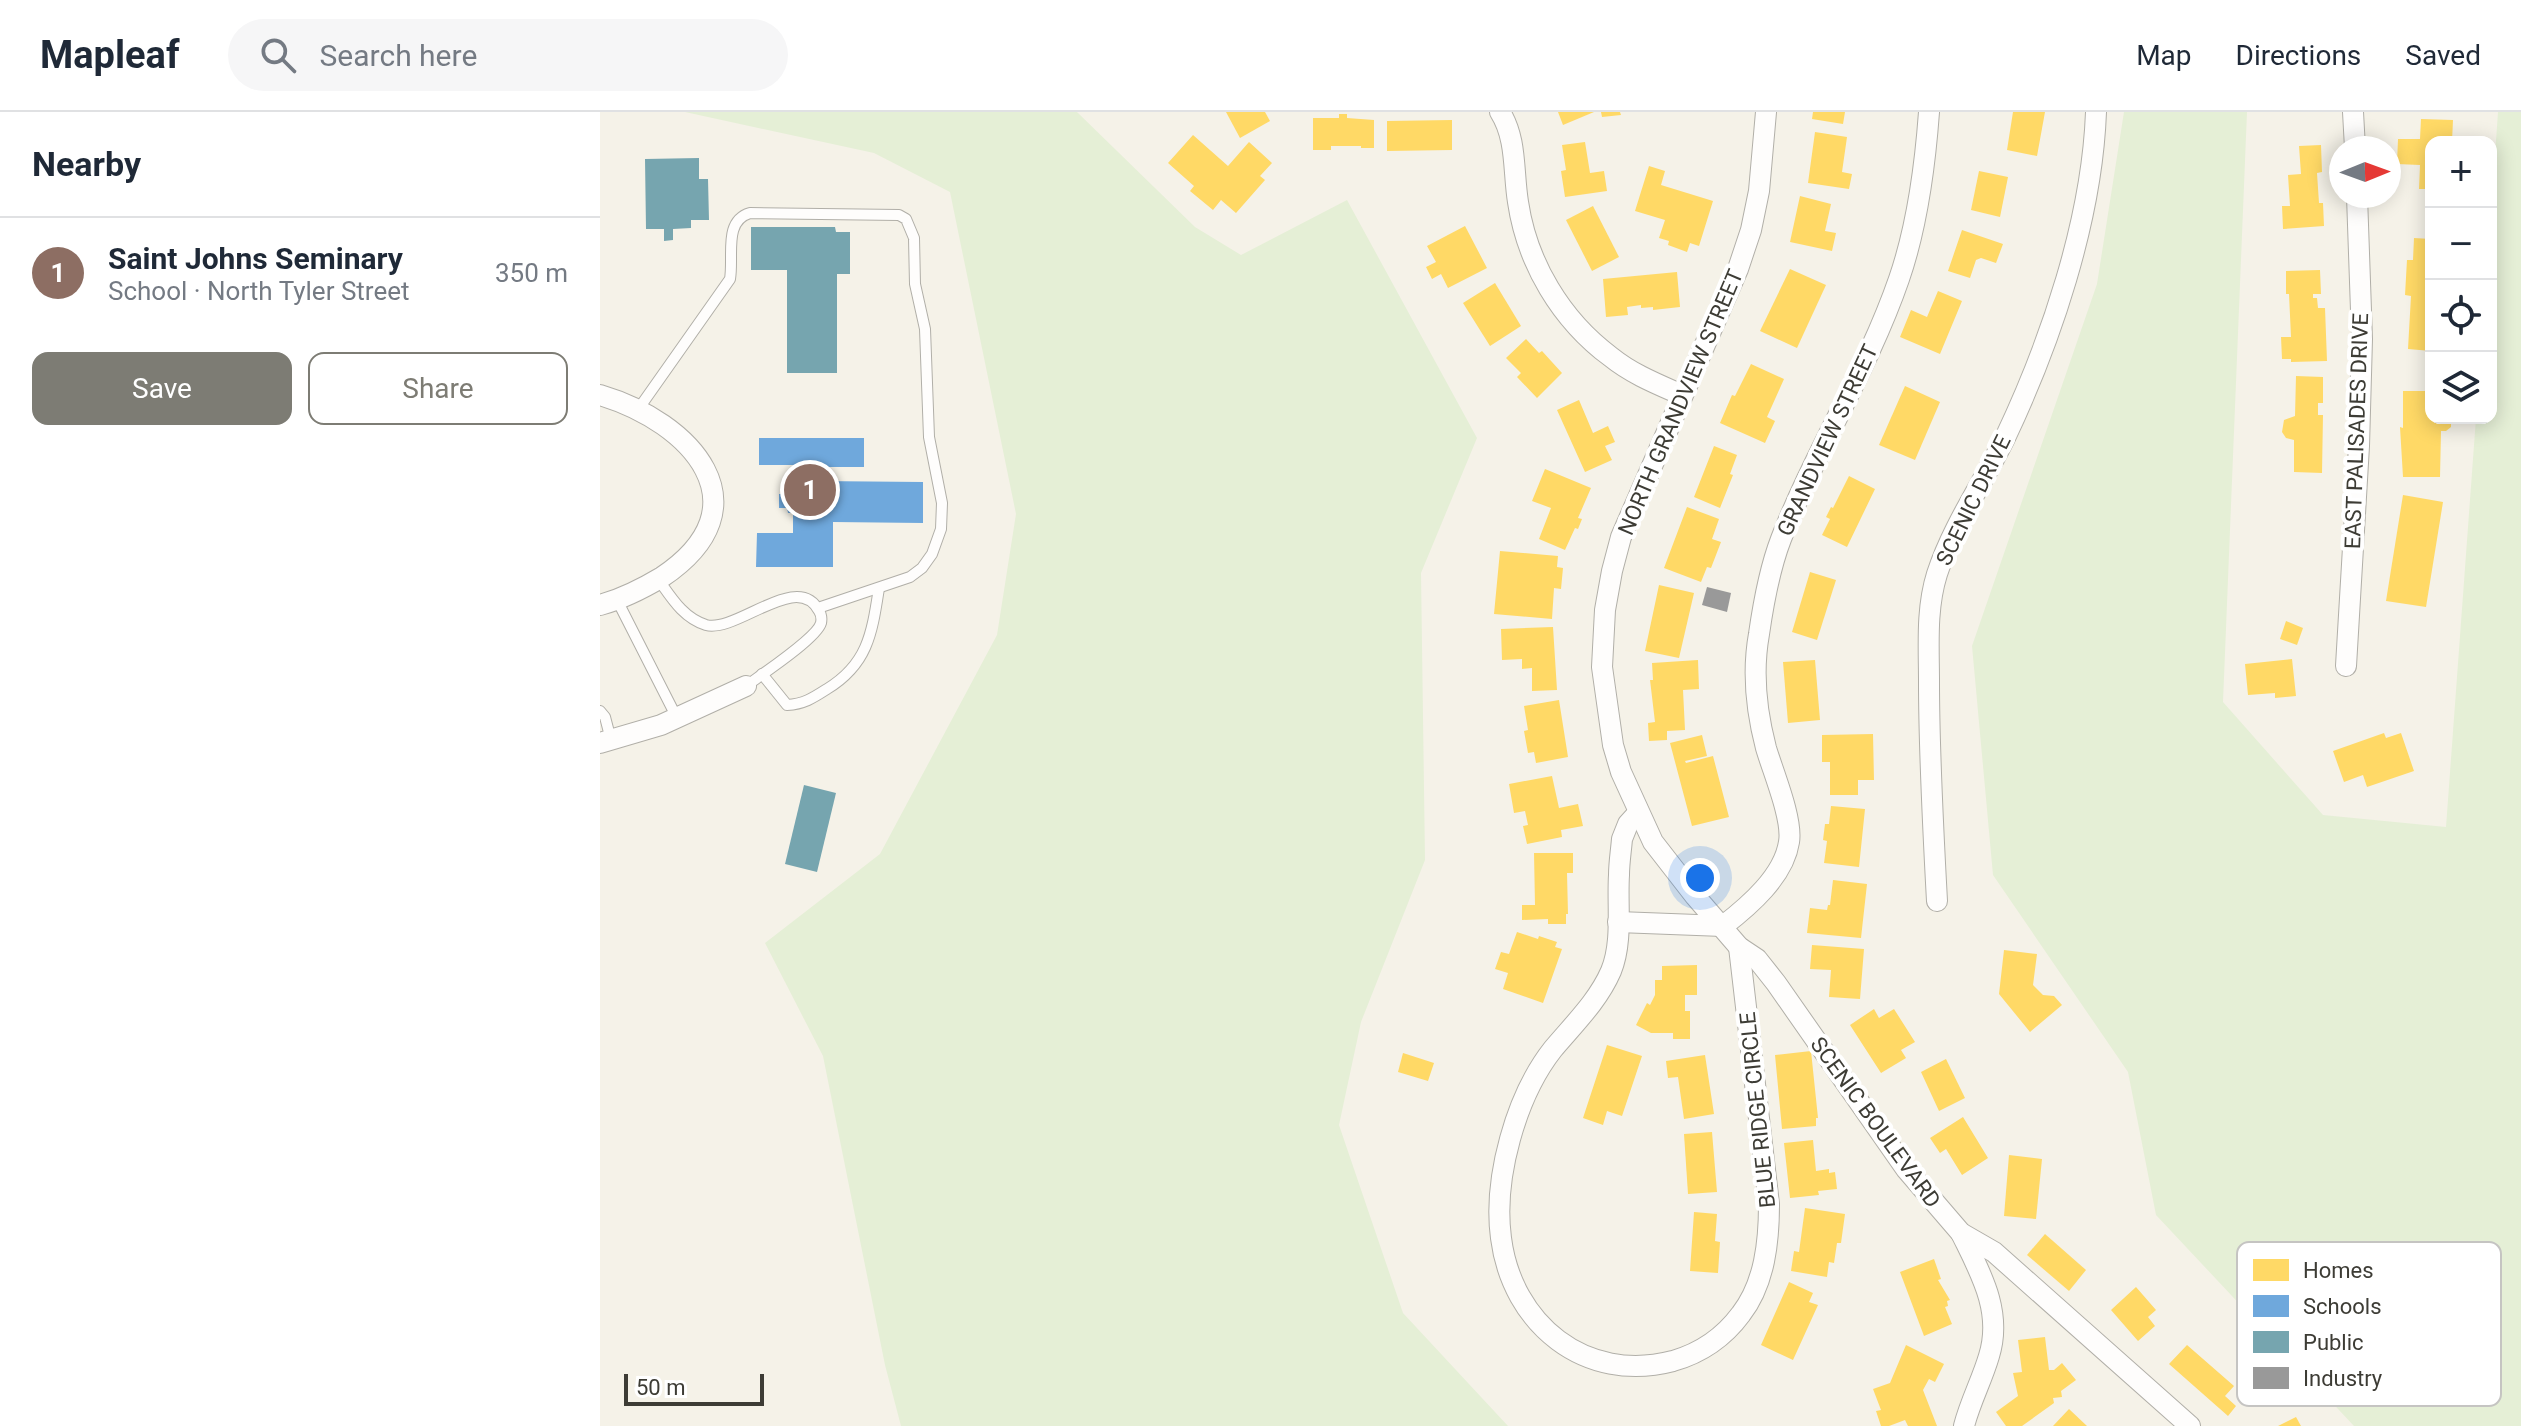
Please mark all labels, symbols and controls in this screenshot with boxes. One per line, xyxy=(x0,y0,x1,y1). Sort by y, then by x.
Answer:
search box xyxy=(228,19,788,91)
text: Mapleaf xyxy=(40,33,180,77)
icon: search xyxy=(256,33,300,77)
text: Search here xyxy=(320,38,477,73)
text: Map xyxy=(2136,39,2192,72)
text: Directions xyxy=(2236,39,2361,72)
text: Saved xyxy=(2405,39,2481,72)
north arrow xyxy=(2329,136,2401,208)
map controls xyxy=(2425,136,2497,424)
button: + xyxy=(2425,136,2497,208)
text: Nearby xyxy=(32,144,141,184)
button: − xyxy=(2425,208,2497,280)
text: Saint Johns Seminary xyxy=(108,241,403,276)
text: 1 xyxy=(51,258,65,288)
text: 350 m xyxy=(495,258,568,288)
street label: NORTH GRANDVIEW STREET xyxy=(1613,266,1748,539)
text: School · North Tyler Street xyxy=(108,276,410,306)
button: locate xyxy=(2425,280,2497,352)
street label: EAST PALISADES DRIVE xyxy=(2340,313,2373,549)
street label: GRANDVIEW STREET xyxy=(1772,341,1883,540)
button: Save xyxy=(32,352,292,425)
button: Share xyxy=(308,352,568,425)
button: layers xyxy=(2425,352,2497,424)
street label: SCENIC DRIVE xyxy=(1931,431,2016,569)
pin: 1 xyxy=(784,460,836,520)
your location xyxy=(1680,858,1720,898)
street label: BLUE RIDGE CIRCLE xyxy=(1735,1011,1780,1209)
street label: SCENIC BOULEVARD xyxy=(1805,1032,1946,1212)
legend xyxy=(2237,1242,2501,1406)
text: Homes xyxy=(2303,1258,2374,1283)
text: Schools xyxy=(2303,1294,2382,1319)
text: Public xyxy=(2303,1330,2364,1355)
text: Industry xyxy=(2303,1366,2383,1391)
scale bar xyxy=(624,1370,764,1406)
text: 50 m xyxy=(636,1375,685,1400)

